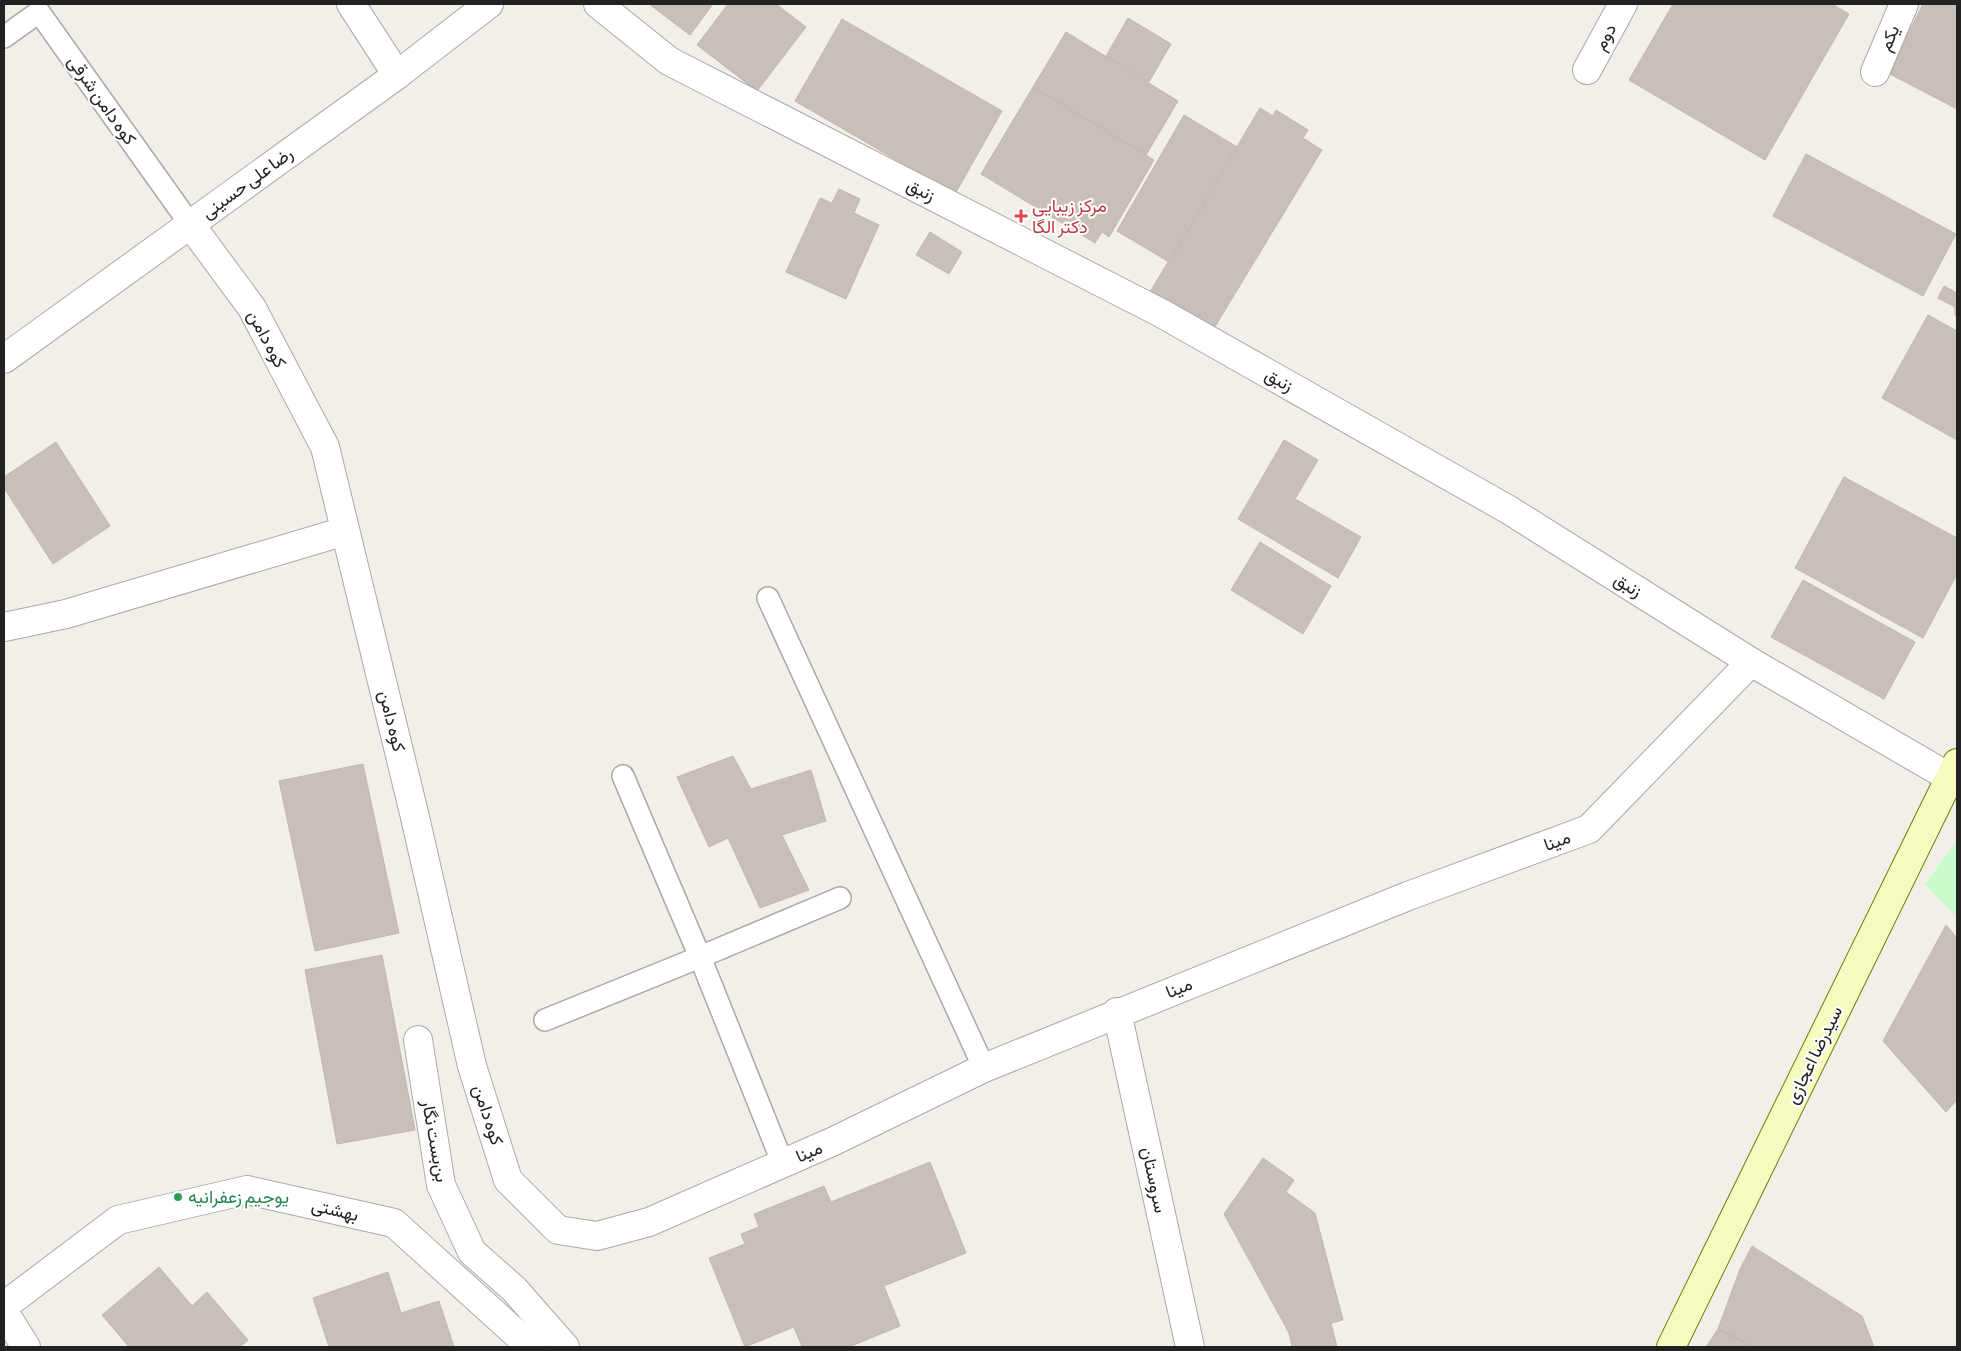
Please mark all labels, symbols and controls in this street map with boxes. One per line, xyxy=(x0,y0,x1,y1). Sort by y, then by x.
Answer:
street label: دوم xyxy=(1589,20,1622,55)
street label: یکم xyxy=(1874,22,1905,55)
street label: کوه دامن شرقی xyxy=(63,51,141,149)
street label: رضا علی حسینی xyxy=(197,142,297,224)
street label: زنبق xyxy=(903,174,939,206)
place label: مرکز زیبایی دکتر الگا xyxy=(1032,195,1107,238)
marker: مرکز زیبایی دکتر الگا xyxy=(1014,209,1028,223)
street label: کوه دامن xyxy=(243,306,291,372)
street label: زنبق xyxy=(1261,363,1297,397)
street label: زنبق xyxy=(1610,568,1646,602)
street label: کوه دامن xyxy=(374,688,410,754)
street label: مینا xyxy=(1541,826,1573,855)
street label: مینا xyxy=(1162,973,1195,1002)
street label: سیدرضا اعجازی xyxy=(1781,1002,1847,1108)
street label: کوه دامن xyxy=(468,1082,508,1148)
street label: بن‌بست نگار xyxy=(417,1097,453,1184)
street label: مینا xyxy=(792,1136,825,1167)
street label: سروستان xyxy=(1136,1145,1172,1215)
place label: یوجیم زعفرانیه xyxy=(188,1186,289,1209)
marker: یوجیم زعفرانیه xyxy=(172,1191,184,1203)
street label: بهشتی xyxy=(309,1194,361,1226)

